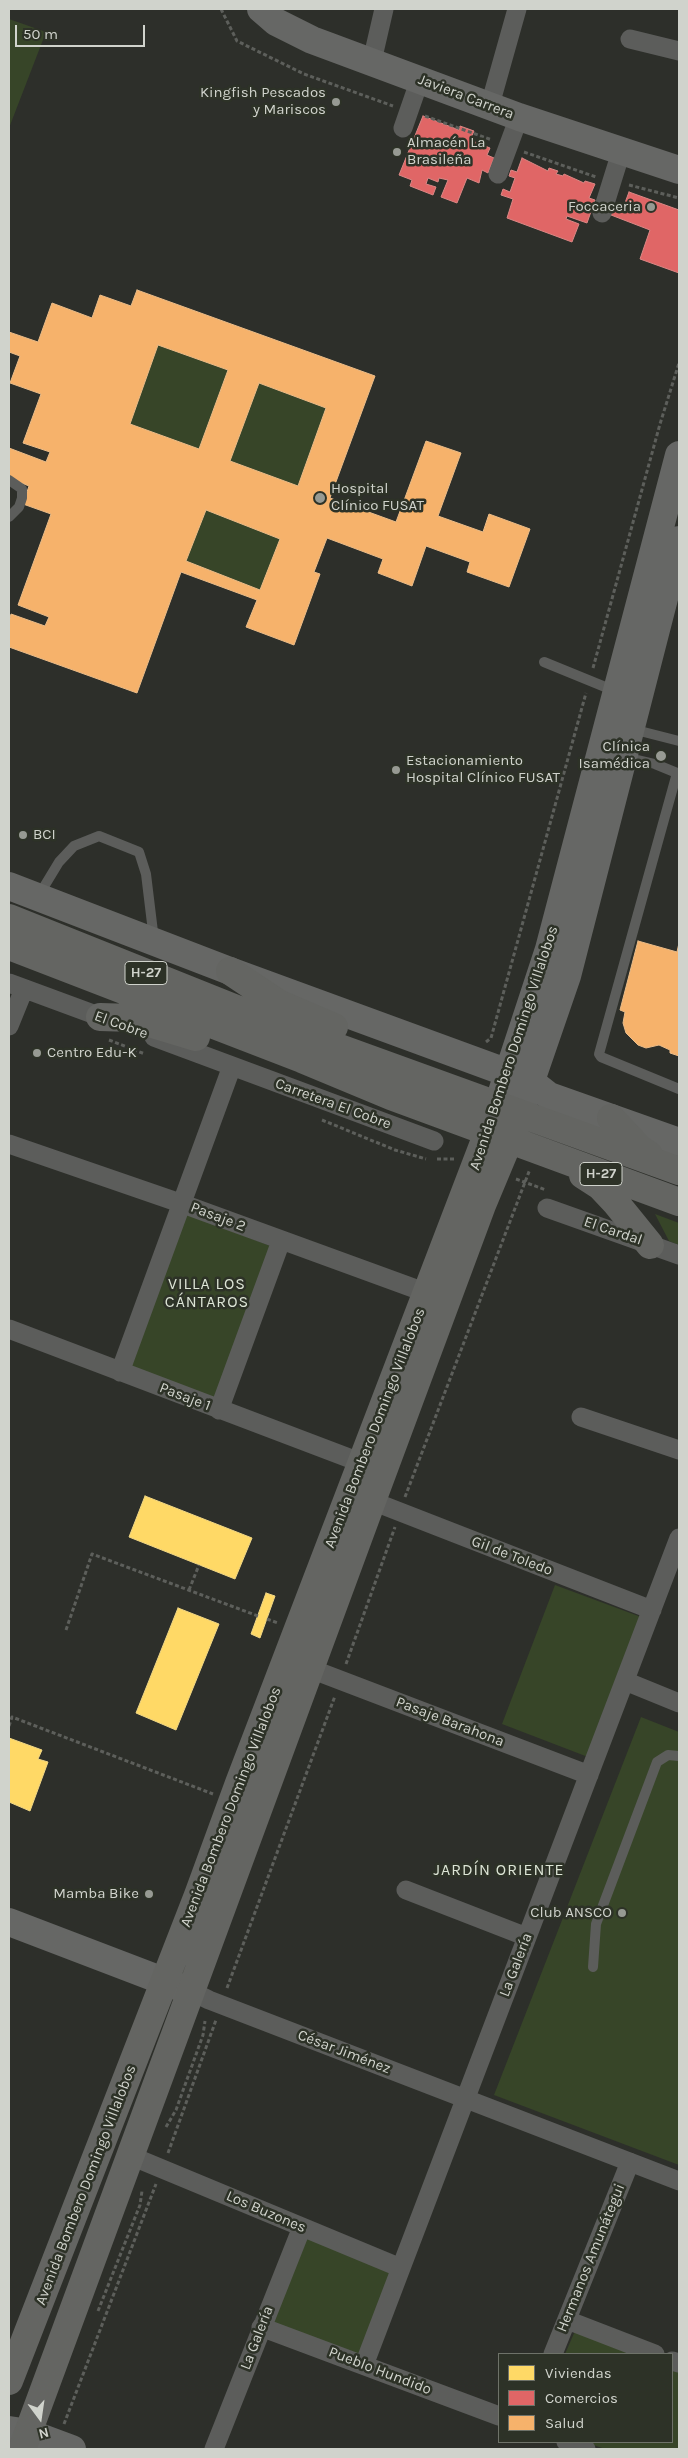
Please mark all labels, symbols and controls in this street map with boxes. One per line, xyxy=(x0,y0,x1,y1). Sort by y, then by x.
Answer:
scale bar xyxy=(18,15,148,47)
text: 50 m xyxy=(23,25,58,43)
street label: Javiera Carrera xyxy=(416,71,516,123)
place label: Kingfish Pescados y Mariscos xyxy=(200,84,326,119)
marker: Kingfish Pescados y Mariscos xyxy=(330,96,342,108)
place label: Almacén La Brasileña xyxy=(407,134,485,169)
marker: Almacén La Brasileña xyxy=(391,146,403,158)
place label: Foccaceria xyxy=(568,198,641,216)
marker: Foccaceria xyxy=(645,201,657,213)
place label: Hospital Clínico FUSAT xyxy=(331,480,424,515)
marker: Hospital Clínico FUSAT xyxy=(313,491,327,505)
place label: Clínica Isamédica xyxy=(579,738,650,773)
marker: Clínica Isamédica xyxy=(654,749,668,763)
place label: Estacionamiento Hospital Clínico FUSAT xyxy=(406,752,560,787)
marker: Estacionamiento Hospital Clínico FUSAT xyxy=(390,764,402,776)
place label: BCI xyxy=(33,826,56,844)
marker: BCI xyxy=(17,829,29,841)
street label: Avenida Bombero Domingo Villalobos xyxy=(466,924,562,1172)
road number: H-27 xyxy=(125,961,167,984)
street label: El Cobre xyxy=(92,1007,150,1043)
place label: Centro Edu-K xyxy=(47,1044,137,1062)
marker: Centro Edu-K xyxy=(31,1047,43,1059)
street label: Carretera El Cobre xyxy=(273,1075,393,1133)
road number: H-27 xyxy=(580,1162,622,1186)
street label: Pasaje 2 xyxy=(188,1198,248,1236)
street label: El Cardal xyxy=(582,1213,644,1249)
district label: VILLA LOS CÁNTAROS xyxy=(164,1274,250,1312)
street label: Avenida Bombero Domingo Villalobos xyxy=(321,1305,429,1551)
street label: Pasaje 1 xyxy=(157,1379,213,1415)
street label: Gil de Toledo xyxy=(469,1532,555,1580)
street label: Avenida Bombero Domingo Villalobos xyxy=(177,1684,285,1930)
street label: Pasaje Barahona xyxy=(393,1693,507,1751)
district label: JARDÍN ORIENTE xyxy=(432,1860,566,1880)
place label: Mamba Bike xyxy=(53,1885,139,1903)
marker: Mamba Bike xyxy=(143,1888,155,1900)
place label: Club ANSCO xyxy=(530,1904,612,1922)
marker: Club ANSCO xyxy=(616,1907,628,1919)
street label: La Galería xyxy=(496,1931,536,1999)
street label: César Jiménez xyxy=(295,2026,393,2078)
street label: Avenida Bombero Domingo Villalobos xyxy=(32,2062,140,2308)
street label: Hermanos Amunátegui xyxy=(553,2181,629,2335)
street label: Los Buzones xyxy=(223,2187,309,2237)
street label: La Galería xyxy=(237,2304,277,2372)
street label: Pueblo Hundido xyxy=(326,2343,434,2399)
legend xyxy=(498,2353,673,2443)
text: Viviendas xyxy=(545,2364,612,2382)
text: Comercios xyxy=(545,2389,618,2407)
north arrow xyxy=(15,2393,65,2443)
text: Salud xyxy=(545,2414,585,2432)
text: N xyxy=(37,2424,51,2443)

